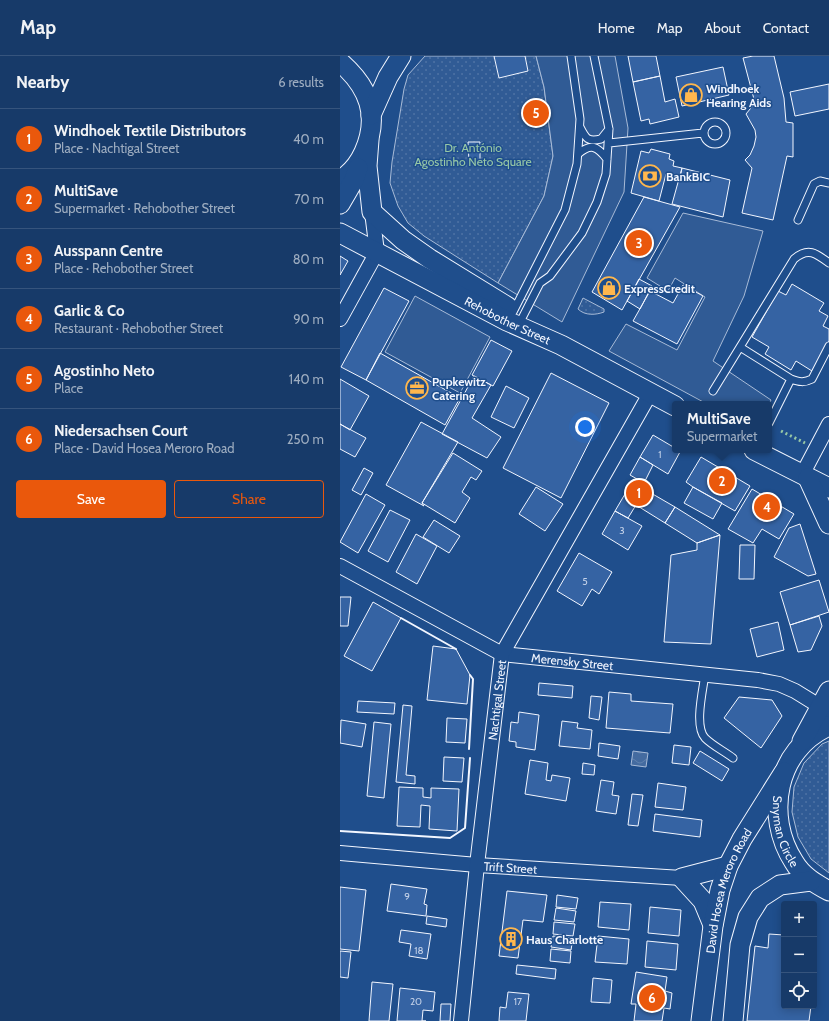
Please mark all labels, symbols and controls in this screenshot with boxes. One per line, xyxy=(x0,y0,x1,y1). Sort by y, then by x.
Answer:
text: Map xyxy=(20,16,56,39)
text: Home xyxy=(598,19,635,37)
text: Map xyxy=(657,19,682,37)
text: About xyxy=(704,19,741,37)
text: Contact xyxy=(763,19,809,37)
text: Nearby xyxy=(16,72,69,92)
text: 6 results xyxy=(278,74,324,90)
place label: Windhoek Hearing Aids xyxy=(706,81,771,110)
shop icon: Windhoek Hearing Aids xyxy=(678,82,704,108)
pin: 5 xyxy=(523,98,549,128)
text: Windhoek Textile Distributors xyxy=(54,122,246,140)
text: 1 xyxy=(27,131,31,147)
text: 40 m xyxy=(293,131,324,147)
text: Place · Nachtigal Street xyxy=(54,140,179,156)
park label: Dr. António Agostinho Neto Square xyxy=(414,140,532,169)
bank icon: BankBIC xyxy=(637,163,663,189)
place label: BankBIC xyxy=(666,169,710,184)
text: MultiSave xyxy=(54,182,118,200)
text: 2 xyxy=(26,191,32,207)
text: 70 m xyxy=(294,191,324,207)
text: Supermarket · Rehobother Street xyxy=(54,200,235,216)
pin: 3 xyxy=(626,228,652,258)
text: Ausspann Centre xyxy=(54,242,163,260)
text: 3 xyxy=(25,251,33,267)
text: 80 m xyxy=(293,251,324,267)
text: Place · Rehobother Street xyxy=(54,260,193,276)
shop icon: ExpressCredit xyxy=(596,275,622,301)
place label: ExpressCredit xyxy=(624,281,695,296)
street label: Rehobother Street xyxy=(462,293,553,347)
text: Garlic & Co xyxy=(54,302,124,320)
text: 4 xyxy=(25,311,33,327)
text: 90 m xyxy=(293,311,324,327)
text: Restaurant · Rehobother Street xyxy=(54,320,223,336)
text: Agostinho Neto xyxy=(54,362,155,380)
text: 5 xyxy=(26,371,32,387)
text: 140 m xyxy=(289,371,324,387)
place label: Pupkewitz Catering xyxy=(432,374,486,403)
office icon: Pupkewitz Catering xyxy=(404,375,430,401)
text: Place xyxy=(54,380,83,396)
popup xyxy=(672,401,772,453)
text: MultiSave xyxy=(687,410,751,428)
your location xyxy=(575,417,595,437)
text: Niedersachsen Court xyxy=(54,422,188,440)
text: Supermarket xyxy=(687,428,757,444)
text: 6 xyxy=(25,431,33,447)
text: 250 m xyxy=(287,431,324,447)
text: Place · David Hosea Meroro Road xyxy=(54,440,234,456)
house number: 1 xyxy=(658,448,662,461)
pin: 2 xyxy=(709,466,735,496)
pin: 1 xyxy=(626,478,652,508)
button: Save xyxy=(16,480,166,518)
button: Share xyxy=(174,480,324,518)
pin: 4 xyxy=(754,492,780,522)
house number: 3 xyxy=(619,524,625,537)
house number: 5 xyxy=(582,575,588,588)
street label: Merensky Street xyxy=(531,650,614,673)
street label: Nachtigal Street xyxy=(484,659,509,741)
street label: Snyman Circle xyxy=(770,795,803,870)
street label: David Hosea Meroro Road xyxy=(702,825,755,954)
street label: Trift Street xyxy=(483,858,537,876)
house number: 9 xyxy=(404,890,410,903)
map controls xyxy=(781,901,817,1009)
button: + xyxy=(781,901,817,937)
building icon: Haus Charlotte xyxy=(498,926,524,952)
place label: Haus Charlotte xyxy=(526,932,603,947)
button: − xyxy=(781,937,817,973)
house number: 18 xyxy=(414,944,424,957)
button: locate xyxy=(781,973,817,1009)
pin: 6 xyxy=(639,983,665,1013)
house number: 20 xyxy=(410,995,422,1008)
house number: 17 xyxy=(514,995,522,1008)

